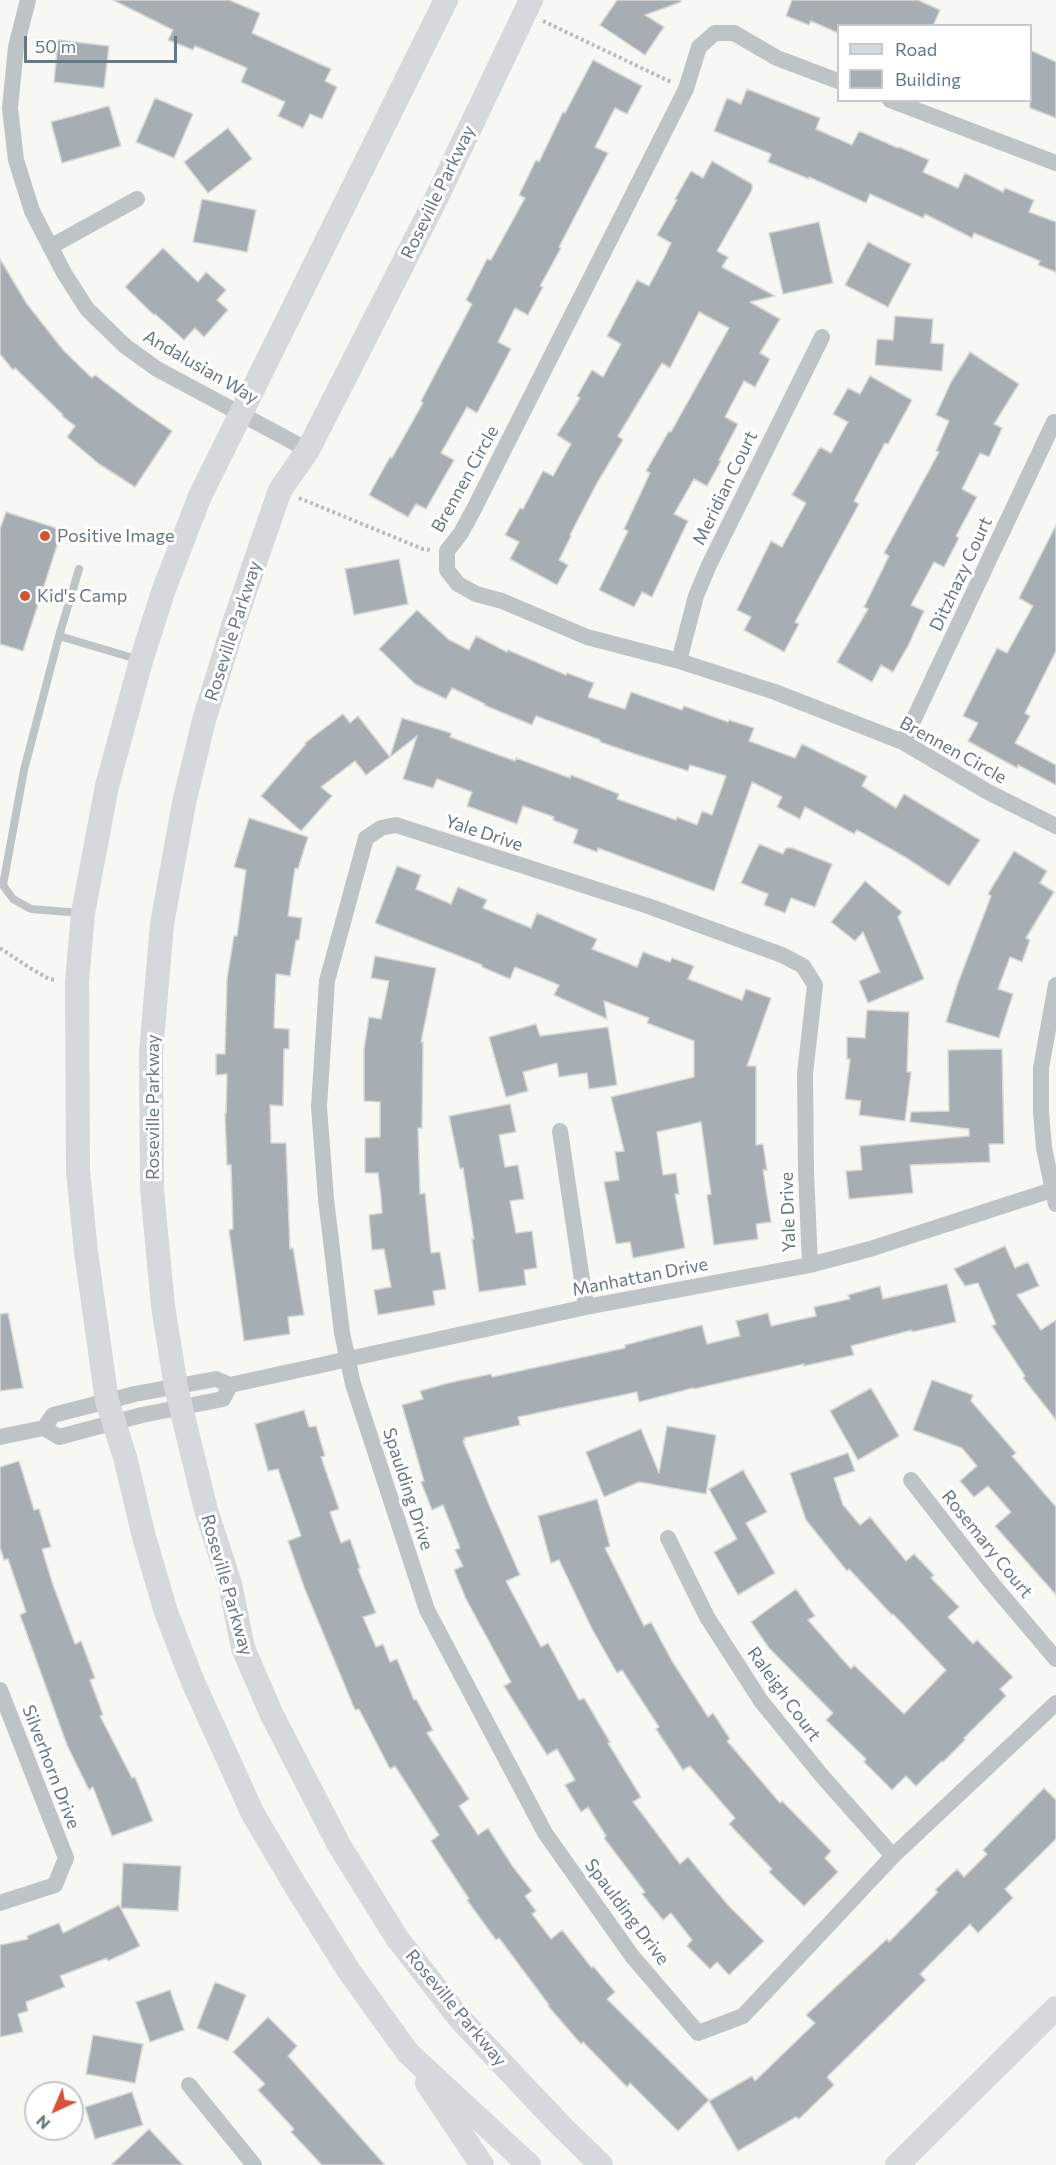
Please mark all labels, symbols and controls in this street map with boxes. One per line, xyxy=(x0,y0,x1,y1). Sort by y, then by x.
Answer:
scale bar xyxy=(27,24,180,62)
legend xyxy=(837,24,1032,102)
text: 50 m xyxy=(35,35,76,57)
text: Road xyxy=(895,38,937,60)
text: Building xyxy=(895,68,961,90)
street label: Roseville Parkway xyxy=(396,122,480,262)
street label: Andalusian Way xyxy=(140,325,262,409)
street label: Brennen Circle xyxy=(427,422,503,536)
street label: Meridian Court xyxy=(688,427,762,549)
street label: Ditzhazy Court xyxy=(925,514,997,634)
place label: Positive Image xyxy=(57,525,174,547)
marker: Positive Image xyxy=(38,529,52,543)
street label: Roseville Parkway xyxy=(200,558,266,704)
place label: Kid's Camp xyxy=(37,585,127,607)
marker: Kid's Camp xyxy=(18,589,32,603)
street label: Brennen Circle xyxy=(896,712,1010,788)
street label: Yale Drive xyxy=(442,810,526,856)
street label: Roseville Parkway xyxy=(142,1034,164,1180)
street label: Yale Drive xyxy=(776,1171,800,1253)
street label: Manhattan Drive xyxy=(570,1253,710,1301)
street label: Spaulding Drive xyxy=(378,1425,438,1553)
street label: Rosemary Court xyxy=(937,1486,1037,1602)
street label: Roseville Parkway xyxy=(197,1512,257,1658)
street label: Raleigh Court xyxy=(743,1643,825,1745)
street label: Silverhorn Drive xyxy=(17,1702,85,1832)
street label: Spaulding Drive xyxy=(580,1855,674,1969)
street label: Roseville Parkway xyxy=(401,1945,511,2071)
north arrow xyxy=(24,2081,84,2141)
text: N xyxy=(32,2112,53,2134)

